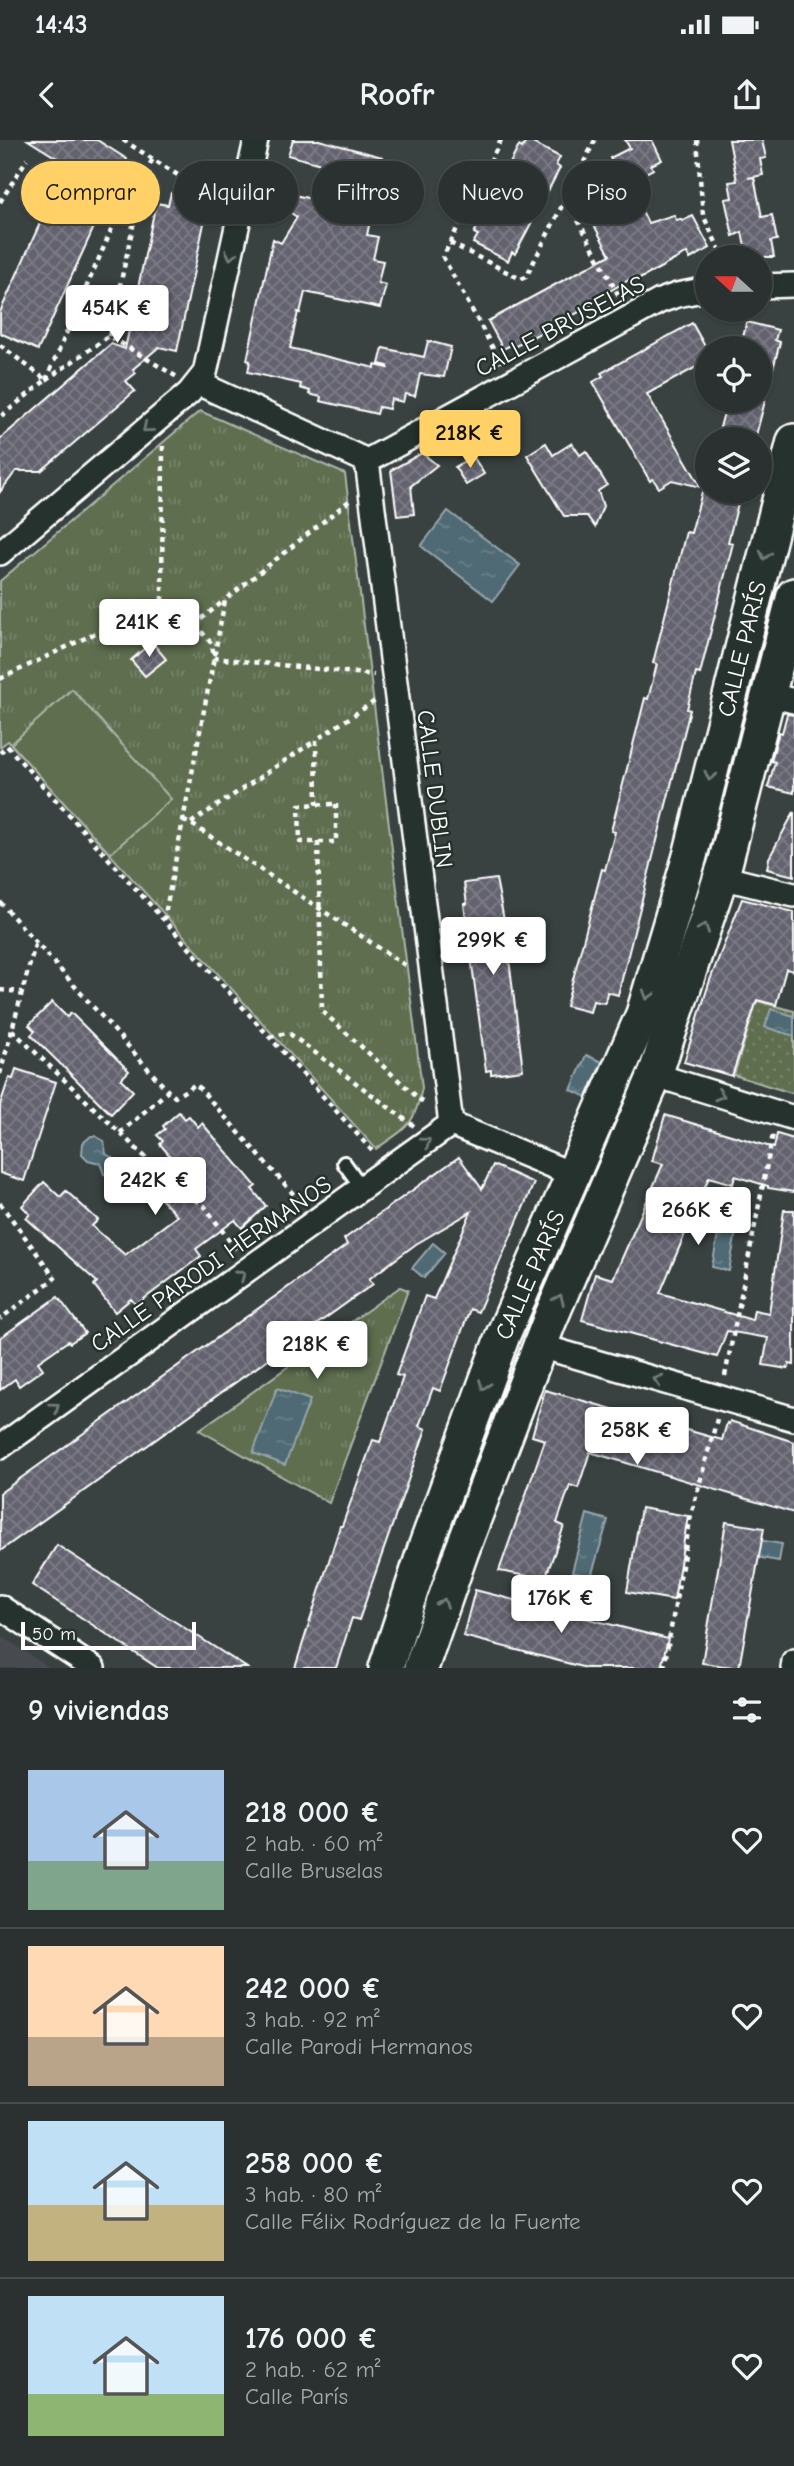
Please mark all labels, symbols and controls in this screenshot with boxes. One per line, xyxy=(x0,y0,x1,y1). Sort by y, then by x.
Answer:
text: 14:43 xyxy=(35,10,88,40)
icon: back xyxy=(28,76,66,114)
text: Roofr xyxy=(360,76,434,113)
icon: share xyxy=(728,76,766,114)
chip: Comprar xyxy=(21,161,160,224)
chip: Alquilar xyxy=(174,161,298,224)
chip: Filtros xyxy=(312,161,424,224)
chip: Nuevo xyxy=(438,161,548,224)
chip: Piso xyxy=(562,161,651,224)
north arrow xyxy=(695,245,772,322)
map controls xyxy=(695,245,772,504)
one-way arrow xyxy=(225,249,240,261)
street label: CALLE BRUSELAS xyxy=(470,270,650,382)
pin: 454K € xyxy=(60,286,174,345)
text: 454K € xyxy=(82,294,152,321)
button: locate xyxy=(695,336,772,413)
pin: 218K € xyxy=(413,410,527,470)
text: 218K € xyxy=(435,419,505,446)
one-way arrow xyxy=(142,420,154,433)
button: layers xyxy=(695,427,772,504)
one-way arrow xyxy=(759,549,773,561)
street label: CALLE PARÍS xyxy=(712,578,772,720)
pin: 241K € xyxy=(92,600,206,659)
text: 241K € xyxy=(115,608,183,635)
street label: CALLE DUBLIN xyxy=(411,708,459,870)
one-way arrow xyxy=(704,770,718,782)
pin: 299K € xyxy=(436,918,550,977)
one-way arrow xyxy=(696,922,710,934)
text: 299K € xyxy=(457,926,529,953)
one-way arrow xyxy=(642,988,657,1000)
one-way arrow xyxy=(713,1087,725,1101)
one-way arrow xyxy=(418,1138,431,1151)
pin: 242K € xyxy=(98,1158,212,1217)
text: 242K € xyxy=(120,1166,190,1193)
street label: CALLE PARODI HERMANOS xyxy=(85,1170,337,1358)
pin: 266K € xyxy=(641,1188,755,1247)
text: 266K € xyxy=(662,1196,734,1223)
street label: CALLE PARÍS xyxy=(489,1206,571,1344)
one-way arrow xyxy=(233,1271,246,1283)
one-way arrow xyxy=(551,1294,565,1306)
pin: 218K € xyxy=(260,1322,374,1381)
text: 218K € xyxy=(282,1330,352,1357)
one-way arrow xyxy=(652,1374,664,1389)
one-way arrow xyxy=(479,1378,493,1390)
one-way arrow xyxy=(47,1403,60,1415)
pin: 258K € xyxy=(580,1408,694,1467)
text: 258K € xyxy=(601,1416,673,1443)
pin: 176K € xyxy=(504,1576,618,1635)
text: 176K € xyxy=(527,1584,595,1611)
one-way arrow xyxy=(435,1598,449,1610)
scale bar xyxy=(21,1619,196,1651)
text: 50 m xyxy=(32,1623,76,1645)
icon: filters xyxy=(728,1691,766,1729)
text: 9 viviendas xyxy=(28,1693,169,1728)
text: 218 000 € xyxy=(245,1795,381,1830)
icon: home xyxy=(84,1798,168,1882)
icon: heart xyxy=(728,1821,766,1859)
text: 2 hab. · 60 m² xyxy=(245,1830,382,1857)
text: Calle Bruselas xyxy=(245,1857,383,1884)
text: 242 000 € xyxy=(245,1971,382,2006)
icon: home xyxy=(84,1974,168,2058)
icon: heart xyxy=(728,1997,766,2035)
text: 3 hab. · 92 m² xyxy=(245,2006,380,2033)
text: Calle Parodi Hermanos xyxy=(245,2033,473,2060)
text: 258 000 € xyxy=(245,2146,385,2181)
icon: home xyxy=(84,2149,168,2233)
icon: heart xyxy=(728,2172,766,2210)
text: 3 hab. · 80 m² xyxy=(245,2181,381,2208)
text: Calle Félix Rodríguez de la Fuente xyxy=(245,2208,581,2235)
text: 176 000 € xyxy=(245,2321,378,2356)
icon: home xyxy=(84,2324,168,2408)
icon: heart xyxy=(728,2347,766,2385)
text: 2 hab. · 62 m² xyxy=(245,2356,381,2383)
text: Calle París xyxy=(245,2383,348,2410)

